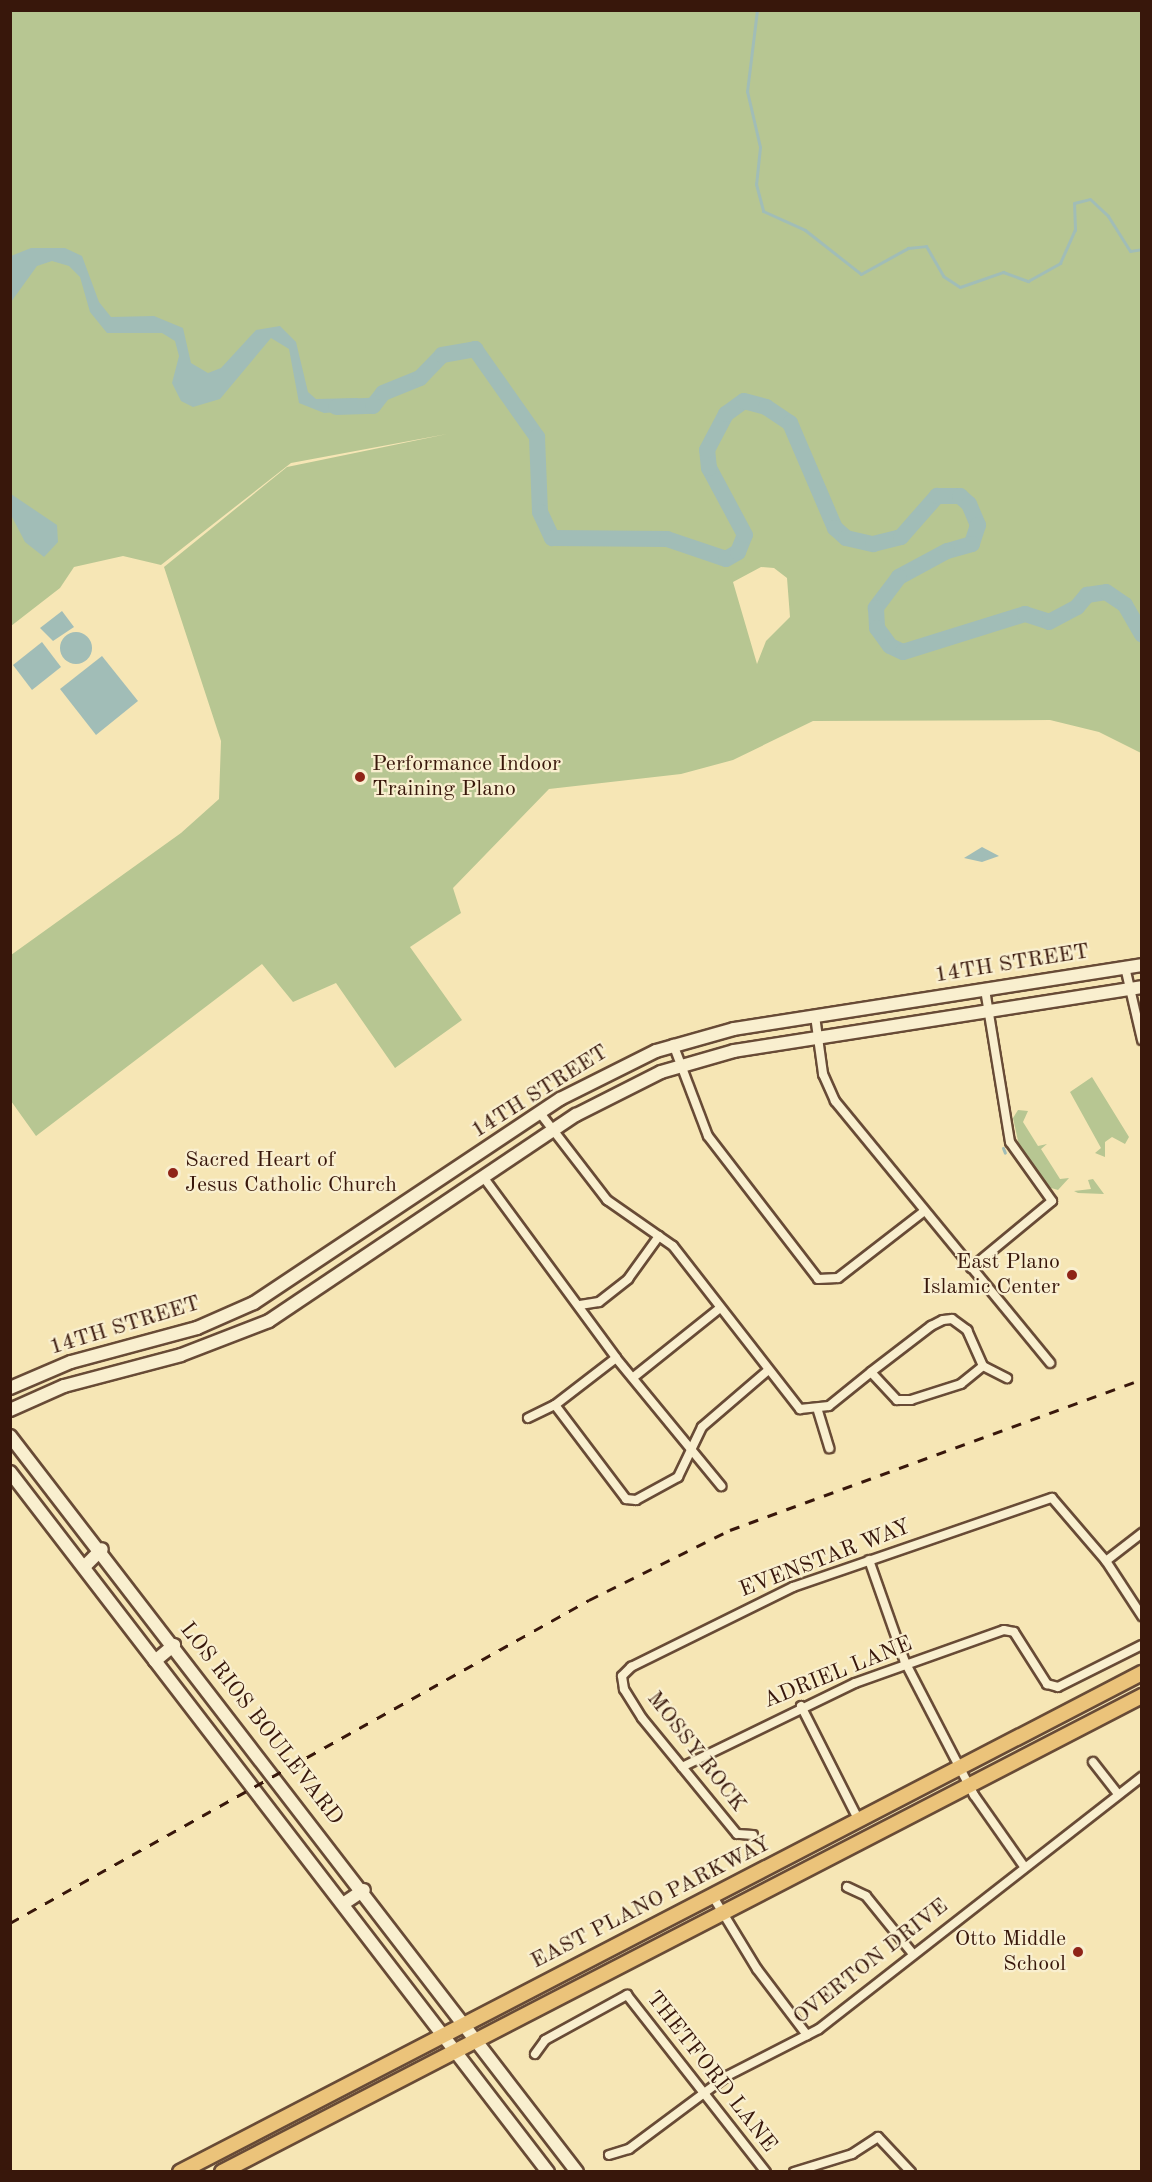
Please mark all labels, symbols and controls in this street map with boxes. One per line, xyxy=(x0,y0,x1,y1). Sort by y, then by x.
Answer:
place label: Performance Indoor Training Plano xyxy=(372,751,561,802)
marker: Performance Indoor Training Plano xyxy=(353,770,367,784)
street label: 14TH STREET xyxy=(933,939,1091,989)
street label: 14TH STREET xyxy=(467,1040,613,1144)
place label: Sacred Heart of Jesus Catholic Church xyxy=(185,1147,397,1198)
marker: Sacred Heart of Jesus Catholic Church xyxy=(166,1166,180,1180)
place label: East Plano Islamic Center xyxy=(922,1249,1060,1300)
marker: East Plano Islamic Center xyxy=(1065,1268,1079,1282)
street label: 14TH STREET xyxy=(47,1291,203,1361)
street label: EVENSTAR WAY xyxy=(736,1514,914,1604)
street label: LOS RIOS BOULEVARD xyxy=(174,1617,348,1831)
street label: ADRIEL LANE xyxy=(760,1631,916,1715)
street label: MOSSY ROCK xyxy=(641,1686,751,1818)
street label: EAST PLANO PARKWAY xyxy=(527,1831,775,1975)
street label: OVERTON DRIVE xyxy=(788,1893,954,2031)
place label: Otto Middle School xyxy=(955,1926,1066,1978)
marker: Otto Middle School xyxy=(1071,1945,1085,1959)
street label: THETFORD LANE xyxy=(640,1986,782,2158)

